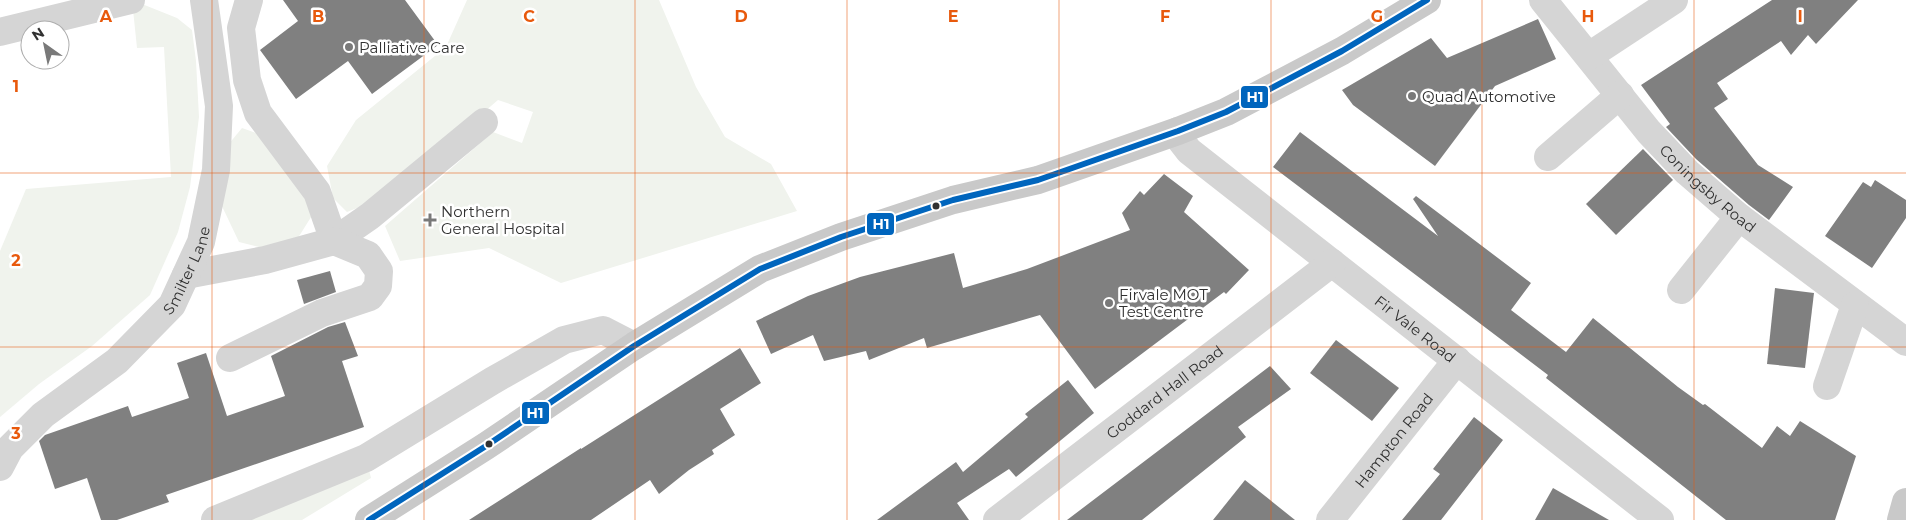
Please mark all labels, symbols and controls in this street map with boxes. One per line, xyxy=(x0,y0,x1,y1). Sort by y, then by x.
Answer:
text: A xyxy=(99,7,113,26)
text: B xyxy=(312,7,324,26)
text: C xyxy=(523,7,535,26)
text: D xyxy=(734,7,748,26)
text: E xyxy=(948,7,958,26)
text: F xyxy=(1160,7,1170,26)
text: G xyxy=(1371,7,1383,26)
text: H xyxy=(1582,7,1594,26)
text: I xyxy=(1797,7,1803,26)
north arrow xyxy=(20,20,70,70)
text: N xyxy=(28,23,48,45)
place label: Palliative Care xyxy=(359,38,465,57)
marker: Palliative Care xyxy=(343,41,355,53)
text: 1 xyxy=(13,77,19,96)
line badge: H1 xyxy=(1240,85,1269,109)
place label: Quad Automotive xyxy=(1422,87,1556,106)
text: H1 xyxy=(1247,88,1263,106)
marker: Quad Automotive xyxy=(1406,90,1418,102)
street label: Coningsby Road xyxy=(1656,140,1760,236)
unlabelled marker xyxy=(931,201,941,211)
place label: Northern General Hospital xyxy=(441,202,565,238)
line badge: H1 xyxy=(866,212,895,236)
marker: Northern General Hospital xyxy=(423,213,437,227)
text: H1 xyxy=(873,215,889,233)
street label: Smilter Lane xyxy=(158,225,214,319)
text: 2 xyxy=(11,251,21,270)
place label: Firvale MOT Test Centre xyxy=(1119,285,1208,321)
street label: Fir Vale Road xyxy=(1371,291,1460,366)
marker: Firvale MOT Test Centre xyxy=(1103,297,1115,309)
street label: Goddard Hall Road xyxy=(1102,341,1227,442)
street label: Hampton Road xyxy=(1350,389,1437,491)
line badge: H1 xyxy=(521,401,550,425)
text: H1 xyxy=(527,404,543,422)
text: 3 xyxy=(10,424,21,443)
unlabelled marker xyxy=(484,439,494,449)

